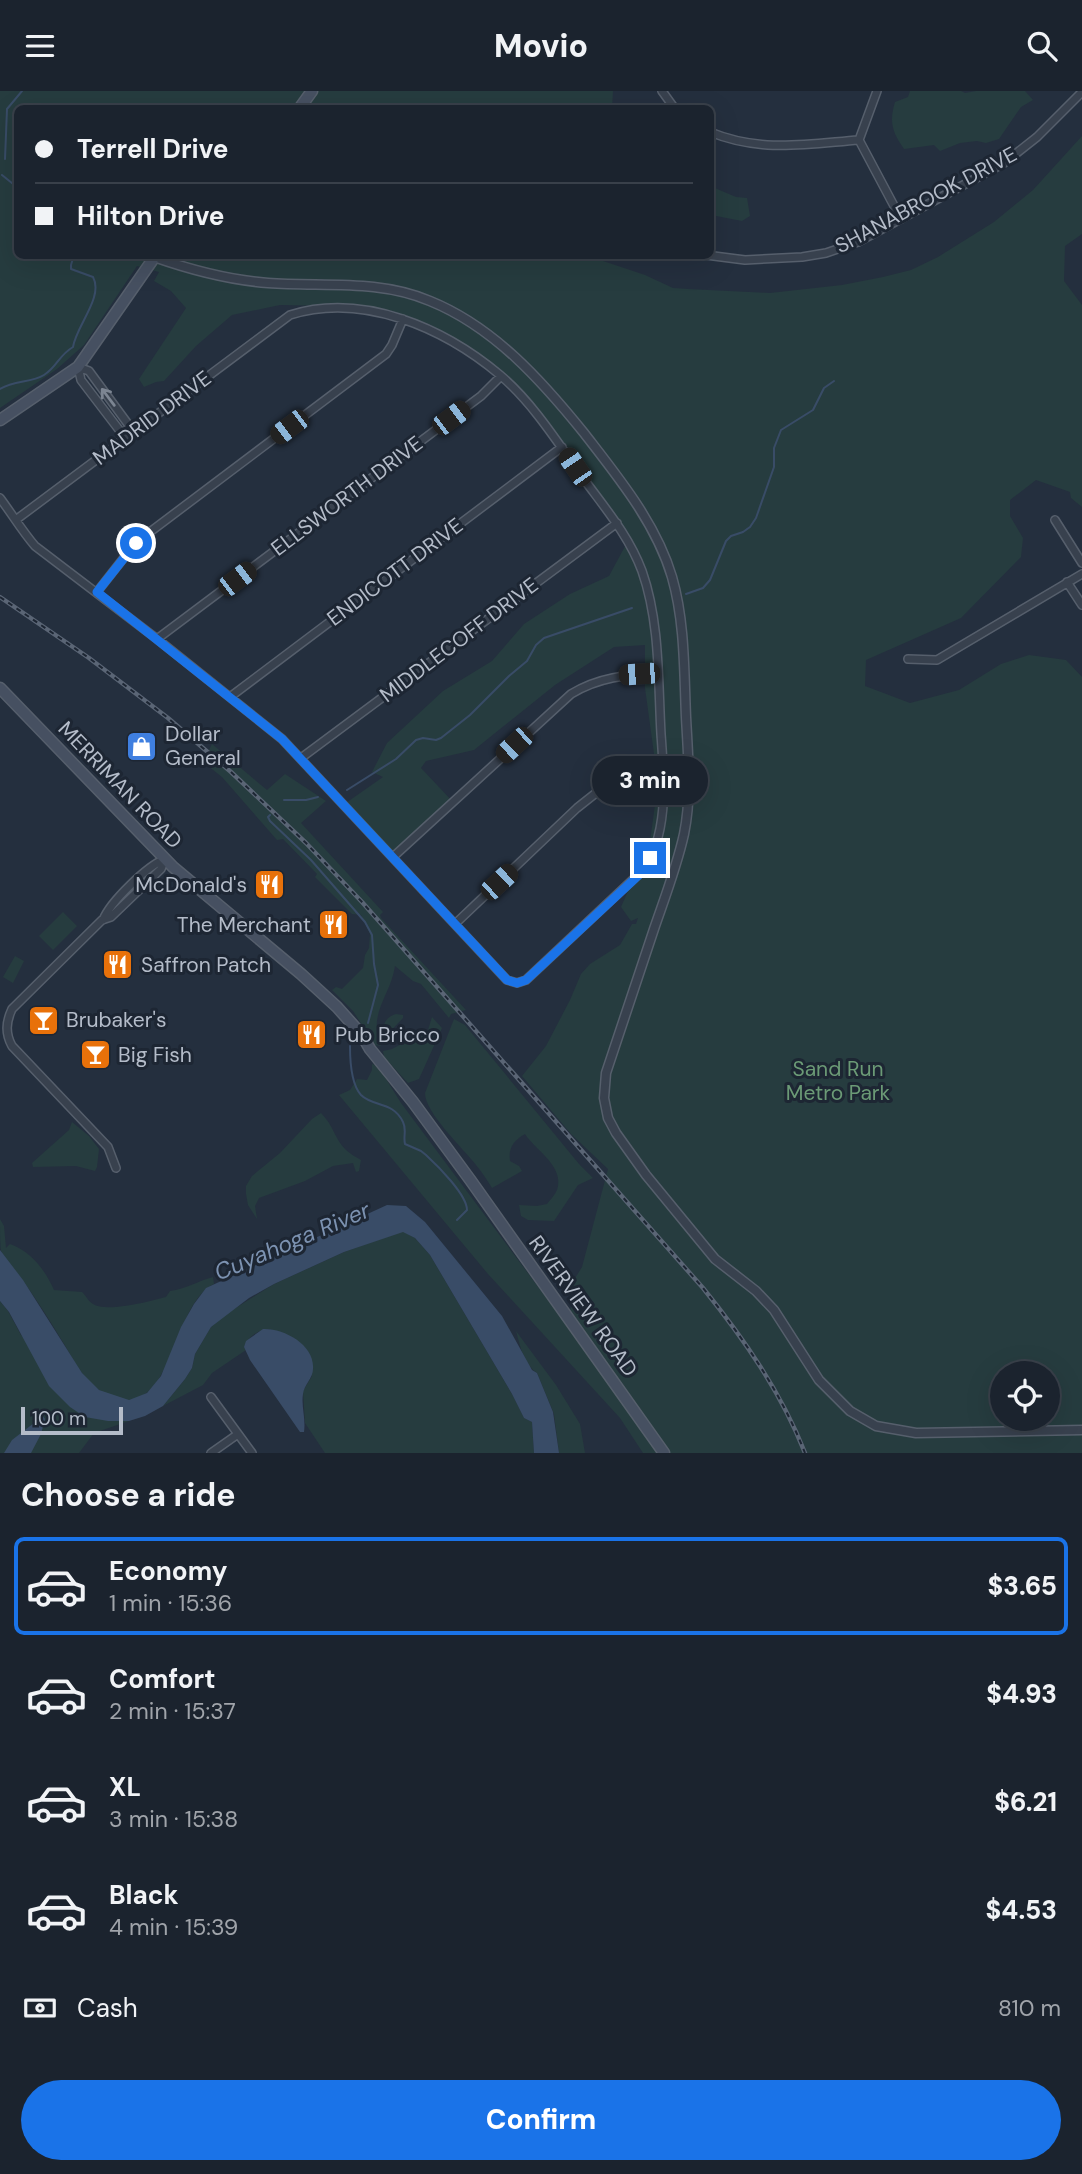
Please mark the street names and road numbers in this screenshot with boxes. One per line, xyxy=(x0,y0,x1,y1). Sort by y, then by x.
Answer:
street label: SHANABROOK DRIVE xyxy=(830,140,1022,260)
street label: MADRID DRIVE xyxy=(87,364,217,472)
street label: ELLSWORTH DRIVE xyxy=(265,430,429,562)
street label: ENDICOTT DRIVE xyxy=(321,512,469,632)
street label: MIDDLECOFF DRIVE xyxy=(374,571,544,709)
street label: MERRIMAN ROAD xyxy=(52,715,188,855)
street label: RIVERVIEW ROAD xyxy=(522,1230,644,1382)

